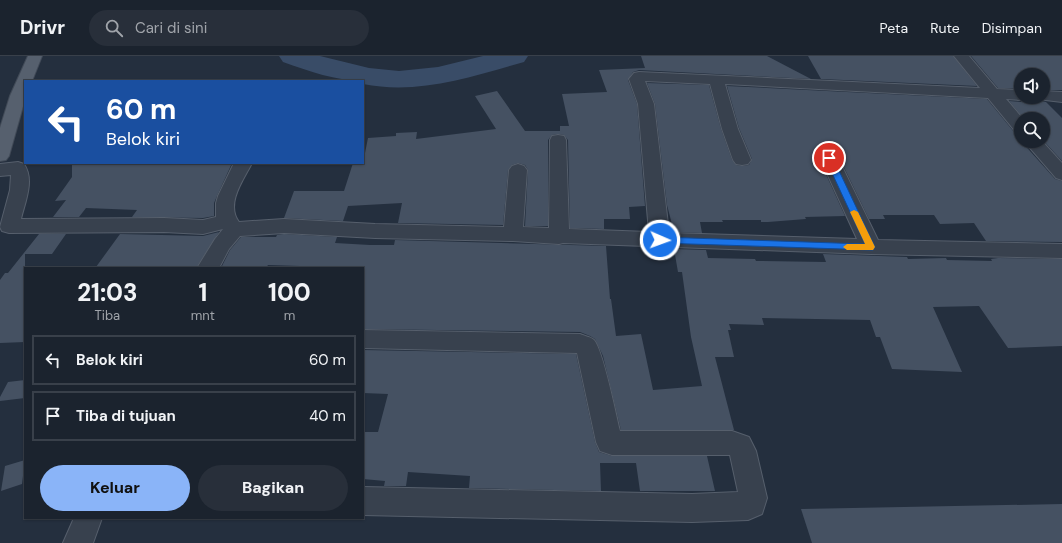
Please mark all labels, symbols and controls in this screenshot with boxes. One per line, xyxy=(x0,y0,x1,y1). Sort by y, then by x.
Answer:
search box xyxy=(89,10,369,46)
text: Drivr xyxy=(20,15,65,40)
icon: search xyxy=(103,17,125,39)
text: Cari di sini xyxy=(135,18,207,38)
text: Peta xyxy=(880,19,908,37)
text: Rute xyxy=(930,19,960,37)
text: Disimpan xyxy=(982,19,1042,37)
map controls xyxy=(1014,68,1050,148)
button: sound xyxy=(1014,68,1050,104)
text: 60 m xyxy=(106,91,176,128)
icon: left xyxy=(40,96,92,148)
button: search xyxy=(1014,112,1050,148)
text: Belok kiri xyxy=(106,127,180,151)
pin xyxy=(812,141,846,175)
icon: arrive xyxy=(818,147,840,169)
position arrow xyxy=(639,219,681,261)
text: 21:03 xyxy=(77,277,138,308)
text: 1 xyxy=(198,277,207,308)
text: 100 xyxy=(268,277,311,308)
text: Tiba xyxy=(95,307,120,324)
text: mnt xyxy=(191,307,215,324)
text: m xyxy=(284,307,295,324)
icon: left xyxy=(42,349,64,371)
text: Belok kiri xyxy=(76,350,143,370)
text: 60 m xyxy=(309,350,346,370)
icon: arrive xyxy=(42,405,64,427)
text: Tiba di tujuan xyxy=(76,406,176,426)
text: 40 m xyxy=(309,406,346,426)
button: Keluar xyxy=(40,465,190,511)
button: Bagikan xyxy=(198,465,348,511)

